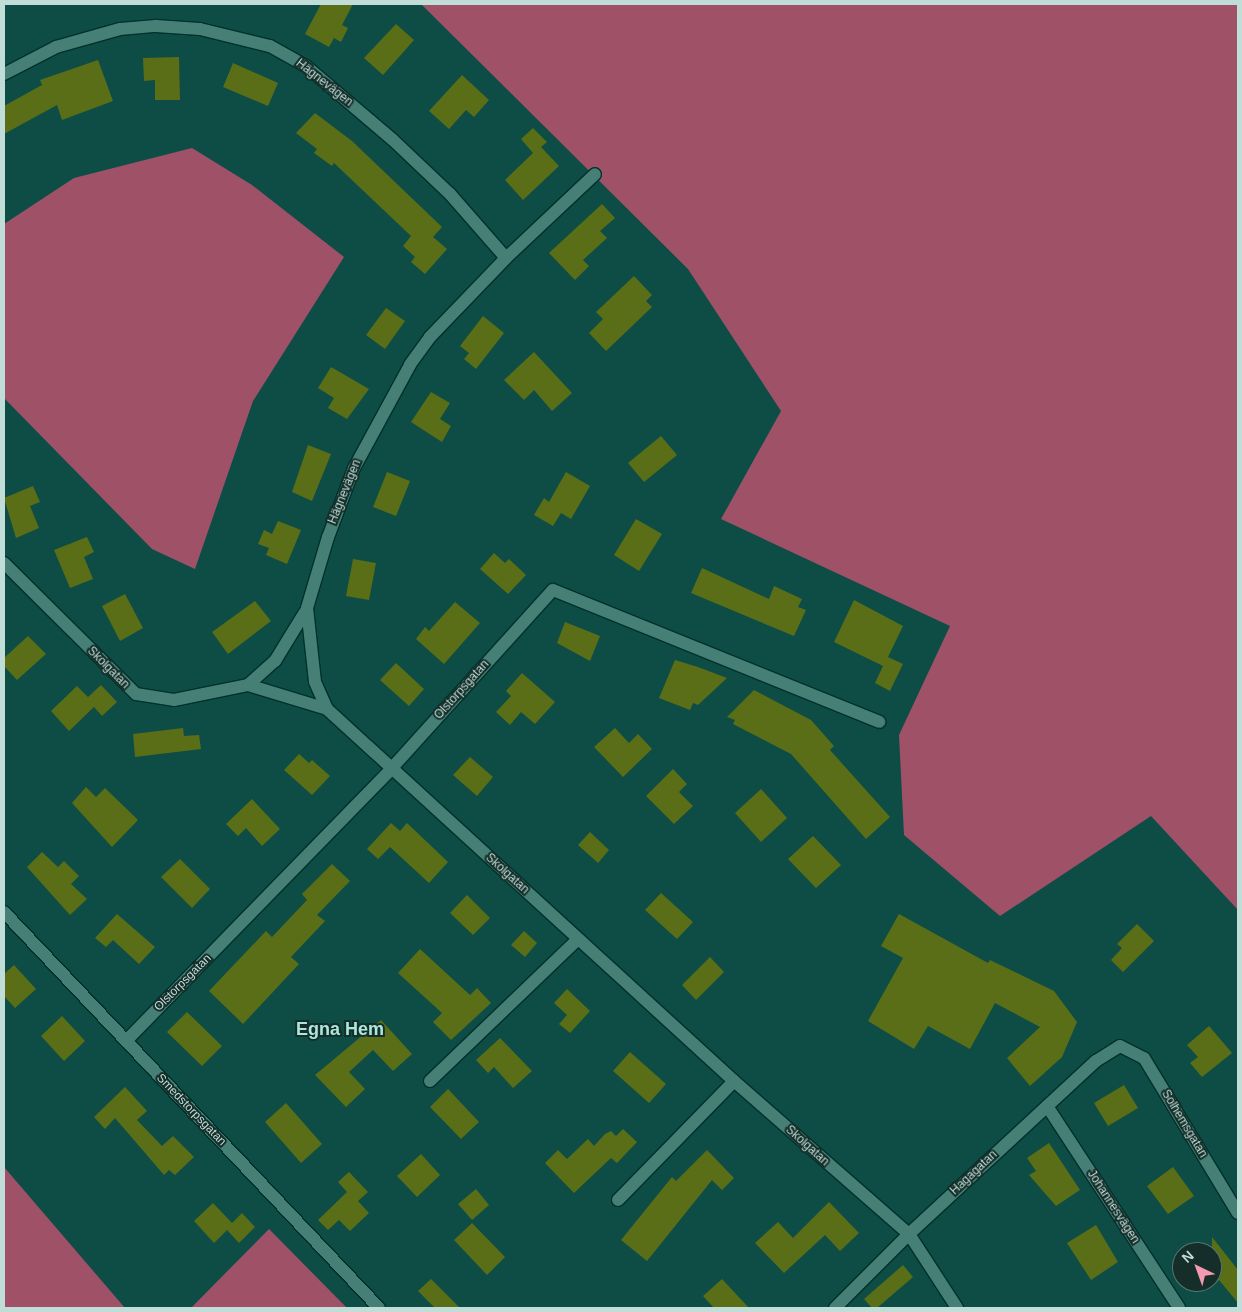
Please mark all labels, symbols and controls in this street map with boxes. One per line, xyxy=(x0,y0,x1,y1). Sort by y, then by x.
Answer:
street label: Hägnevägen xyxy=(293,56,355,110)
street label: Hägnevägen xyxy=(326,458,364,526)
street label: Skolgatan xyxy=(84,644,132,692)
street label: Olstorpsgatan xyxy=(432,657,492,723)
street label: Skolgatan xyxy=(482,851,532,897)
street label: Olstorpsgatan xyxy=(151,951,215,1015)
district label: Egna Hem xyxy=(296,1018,384,1040)
street label: Smedstorpsgatan xyxy=(153,1071,229,1149)
street label: Solhemsgatan xyxy=(1158,1087,1210,1161)
street label: Skolgatan xyxy=(782,1123,832,1169)
street label: Hagagatan xyxy=(948,1148,1000,1198)
street label: Johannesvägen xyxy=(1084,1168,1142,1246)
north arrow xyxy=(1172,1242,1222,1292)
text: N xyxy=(1179,1247,1197,1266)

